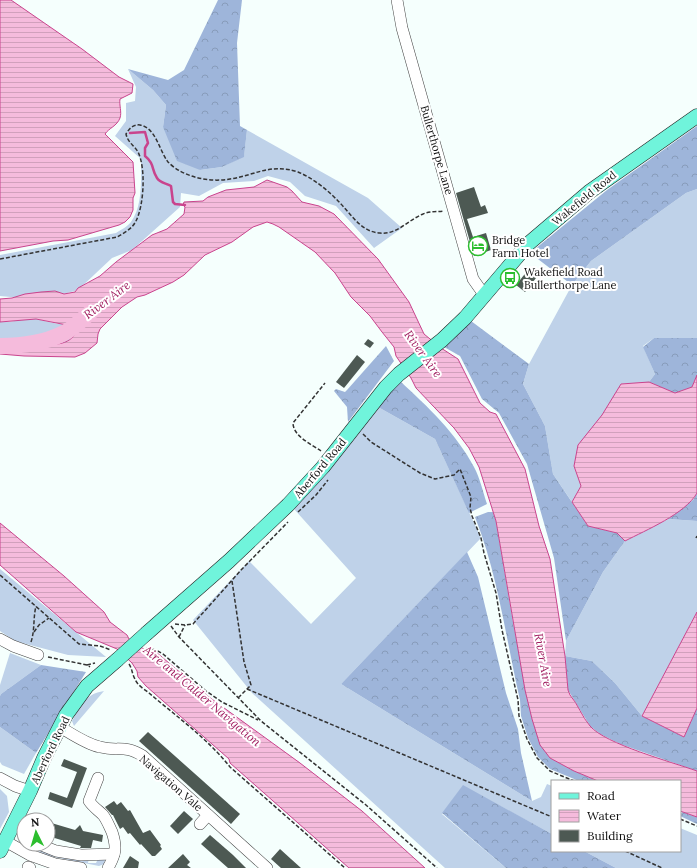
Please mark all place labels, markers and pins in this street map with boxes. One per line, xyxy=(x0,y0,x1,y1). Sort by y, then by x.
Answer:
place label: Bridge Farm Hotel xyxy=(492,233,549,260)
hotel icon: Bridge Farm Hotel xyxy=(467,235,489,257)
place label: Wakefield Road Bullerthorpe Lane xyxy=(524,265,617,292)
bus stop icon: Wakefield Road Bullerthorpe Lane xyxy=(499,267,521,289)

